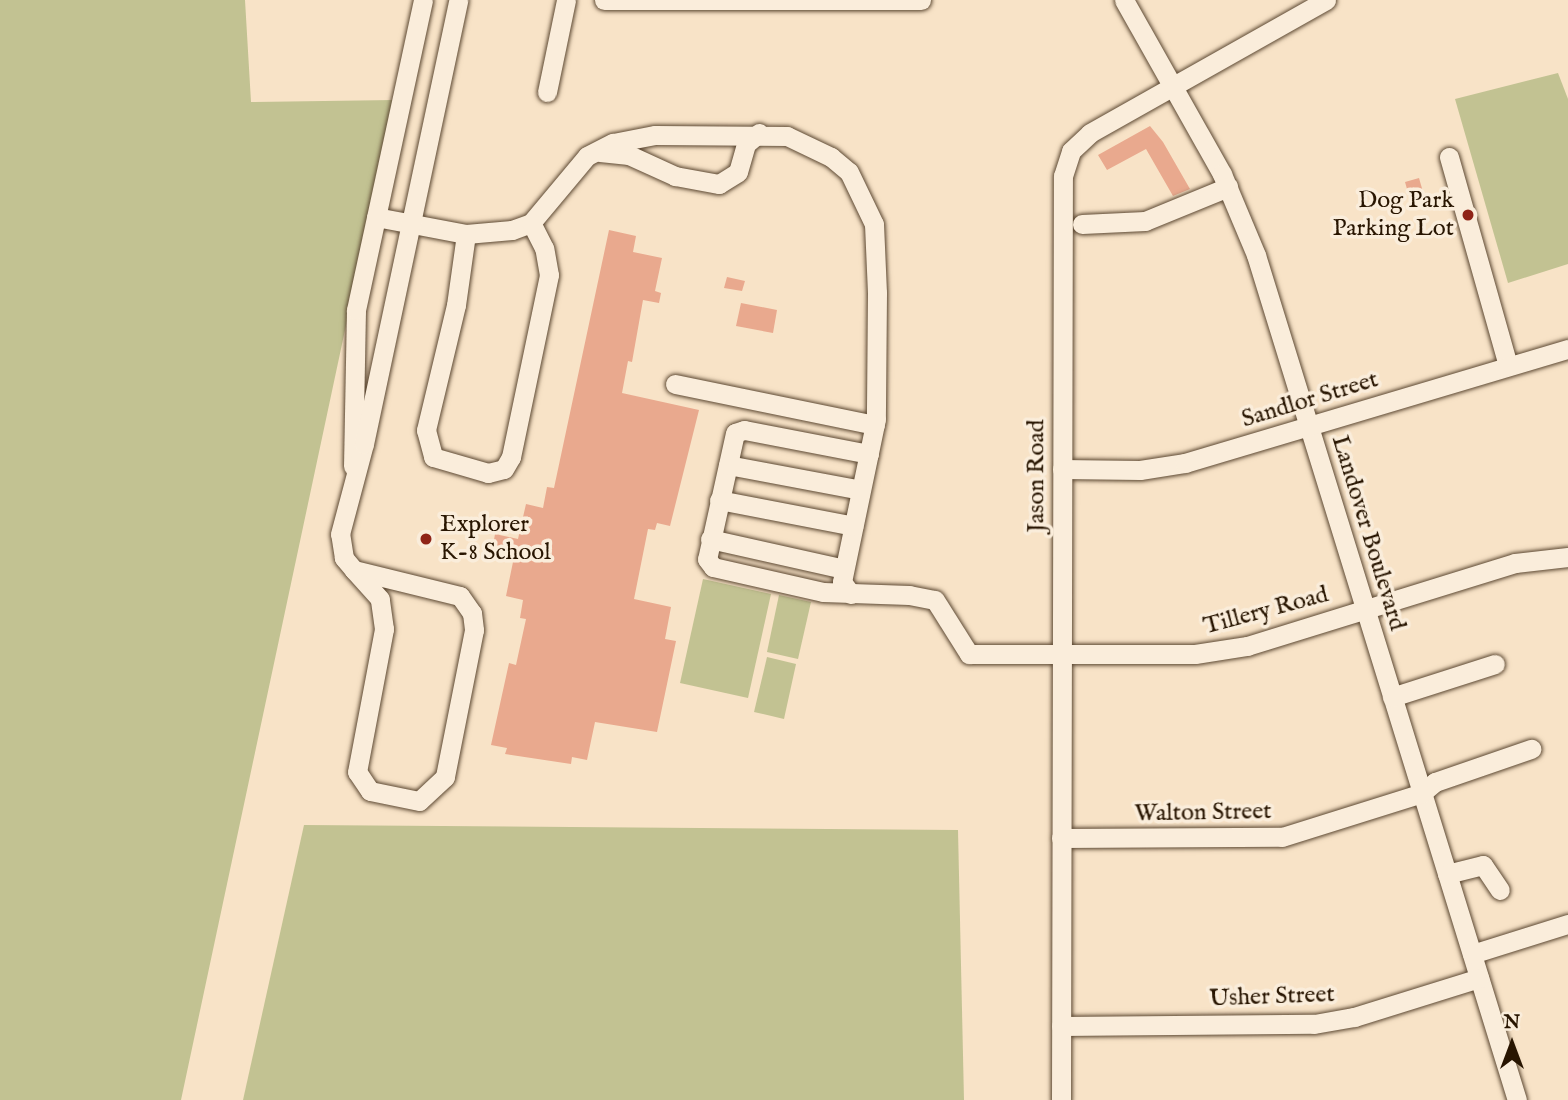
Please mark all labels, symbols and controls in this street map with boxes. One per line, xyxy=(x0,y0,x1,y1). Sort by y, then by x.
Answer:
place label: Dog Park Parking Lot xyxy=(1332,187,1454,243)
marker: Dog Park Parking Lot xyxy=(1460,207,1476,223)
street label: Sandlor Street xyxy=(1238,366,1382,434)
street label: Jason Road xyxy=(1023,419,1051,533)
street label: Landover Boulevard xyxy=(1325,432,1411,634)
place label: Explorer K-8 School xyxy=(440,511,551,567)
marker: Explorer K-8 School xyxy=(418,531,434,547)
street label: Tillery Road xyxy=(1200,581,1332,641)
street label: Walton Street xyxy=(1134,797,1272,829)
street label: Usher Street xyxy=(1209,980,1335,1014)
north arrow xyxy=(1477,1009,1547,1079)
text: N xyxy=(1504,1011,1520,1035)

